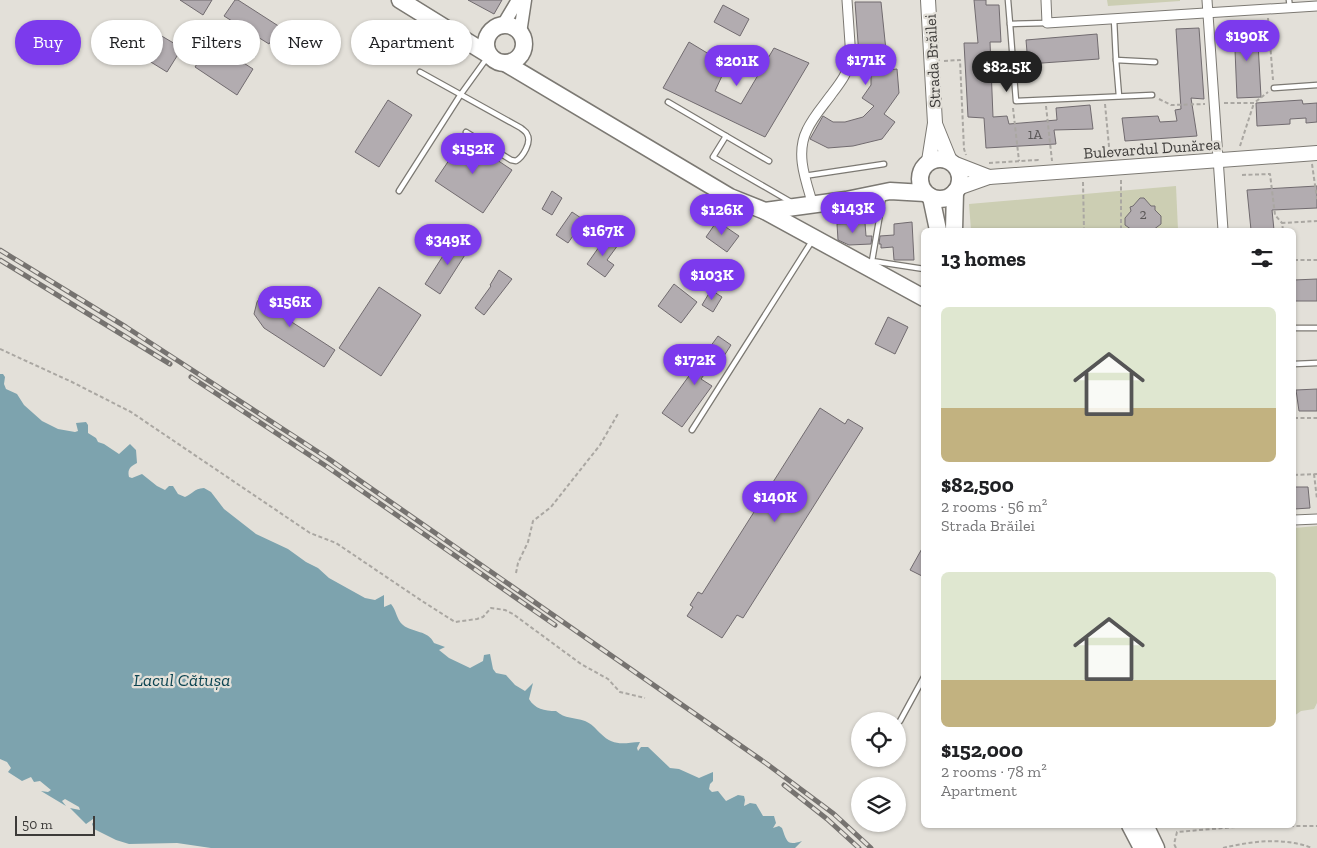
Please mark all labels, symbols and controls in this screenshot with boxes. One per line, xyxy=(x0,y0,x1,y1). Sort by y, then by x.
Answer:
street label: Strada Brăilei xyxy=(921,13,944,108)
chip: Buy xyxy=(15,20,81,65)
chip: Rent xyxy=(91,20,163,65)
chip: Filters xyxy=(173,20,260,65)
chip: New xyxy=(270,20,341,65)
chip: Apartment xyxy=(351,20,472,65)
pin: $190K xyxy=(1212,20,1282,62)
text: $190K xyxy=(1226,26,1268,45)
pin: $201K xyxy=(702,44,772,87)
pin: $171K xyxy=(831,44,901,86)
text: $171K xyxy=(846,50,886,69)
text: $201K xyxy=(716,51,758,70)
pin: $82.5K xyxy=(966,51,1048,93)
text: $82.5K xyxy=(983,57,1031,76)
house number: 1A xyxy=(1028,126,1043,143)
pin: $152K xyxy=(438,132,508,175)
street label: Bulevardul Dunărea xyxy=(1083,134,1222,163)
text: $152K xyxy=(452,139,494,158)
pin: $143K xyxy=(818,192,888,234)
pin: $126K xyxy=(687,194,757,236)
text: $143K xyxy=(832,198,874,217)
text: $126K xyxy=(701,200,743,219)
house number: 2 xyxy=(1139,206,1147,223)
pin: $167K xyxy=(568,214,638,257)
text: $167K xyxy=(582,221,624,240)
pin: $349K xyxy=(413,224,483,266)
text: $349K xyxy=(426,230,470,249)
icon: filters xyxy=(1248,244,1276,272)
text: 13 homes xyxy=(941,246,1026,271)
pin: $103K xyxy=(677,258,747,301)
text: $103K xyxy=(691,265,733,284)
pin: $156K xyxy=(255,286,325,328)
text: $156K xyxy=(269,292,311,311)
icon: home xyxy=(1064,339,1154,429)
pin: $172K xyxy=(660,344,730,386)
text: $172K xyxy=(674,350,716,369)
text: $82,500 xyxy=(941,472,1014,497)
pin: $140K xyxy=(740,480,810,523)
text: $140K xyxy=(753,487,797,506)
text: 2 rooms · 56 m² xyxy=(941,497,1047,516)
text: Strada Brăilei xyxy=(941,516,1035,535)
icon: home xyxy=(1064,604,1154,694)
water label: Lacul Cătușa xyxy=(134,669,230,691)
map controls xyxy=(851,712,906,832)
button: locate xyxy=(851,712,906,767)
text: $152,000 xyxy=(941,737,1023,762)
text: 2 rooms · 78 m² xyxy=(941,762,1047,781)
button: layers xyxy=(851,777,906,832)
text: Apartment xyxy=(941,781,1017,800)
scale bar xyxy=(15,813,95,836)
text: 50 m xyxy=(22,816,53,833)

